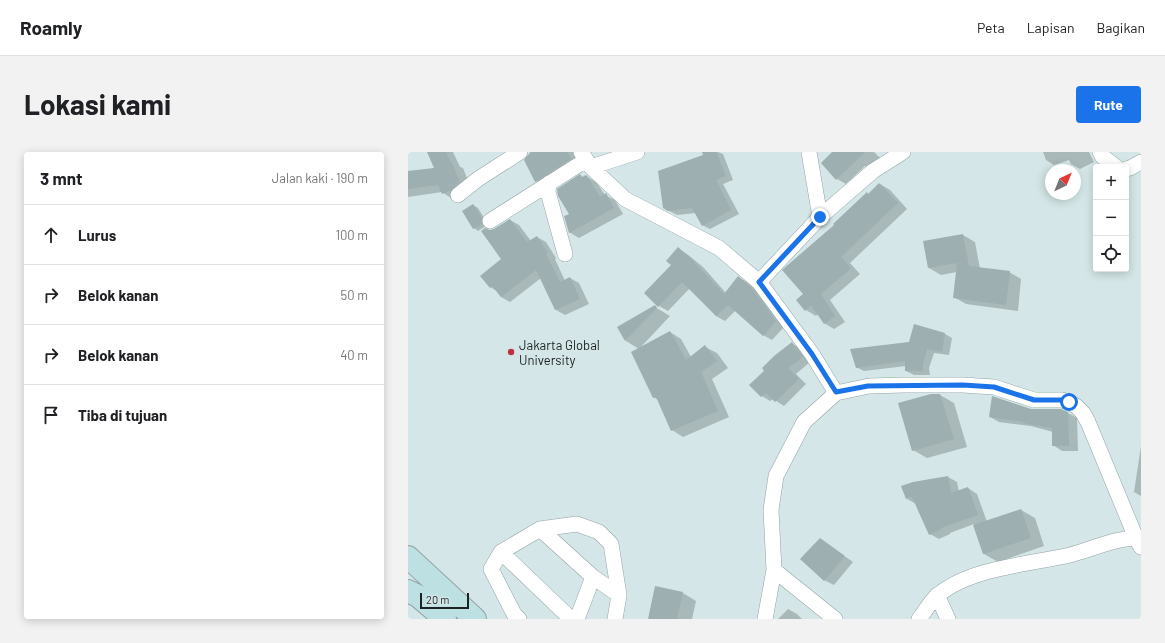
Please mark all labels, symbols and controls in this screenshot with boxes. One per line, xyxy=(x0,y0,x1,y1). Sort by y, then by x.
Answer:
text: Roamly xyxy=(20,16,82,39)
text: Peta xyxy=(977,19,1005,36)
text: Lapisan xyxy=(1027,19,1075,36)
text: Bagikan xyxy=(1097,19,1145,36)
button: Rute xyxy=(1076,86,1141,123)
text: Lokasi kami xyxy=(24,87,171,121)
north arrow xyxy=(1045,164,1081,200)
map controls xyxy=(1093,164,1129,272)
button: + xyxy=(1093,164,1129,200)
text: 3 mnt xyxy=(40,168,83,188)
text: Jalan kaki · 190 m xyxy=(272,170,368,186)
button: − xyxy=(1093,200,1129,236)
route end xyxy=(811,208,829,226)
icon: ahead xyxy=(40,224,62,246)
text: Lurus xyxy=(78,226,116,244)
text: 100 m xyxy=(335,227,368,243)
button: locate xyxy=(1093,236,1129,272)
icon: right xyxy=(40,284,62,306)
text: Belok kanan xyxy=(78,286,158,304)
text: 50 m xyxy=(341,287,368,303)
place label: Jakarta Global University xyxy=(519,337,600,368)
icon: right xyxy=(40,344,62,366)
text: Belok kanan xyxy=(78,346,158,364)
text: 40 m xyxy=(340,347,368,363)
marker: Jakarta Global University xyxy=(506,347,516,357)
route start xyxy=(1060,393,1078,411)
icon: arrive xyxy=(40,404,62,426)
text: Tiba di tujuan xyxy=(78,406,167,424)
scale bar xyxy=(420,591,469,610)
text: 20 m xyxy=(426,593,449,606)

